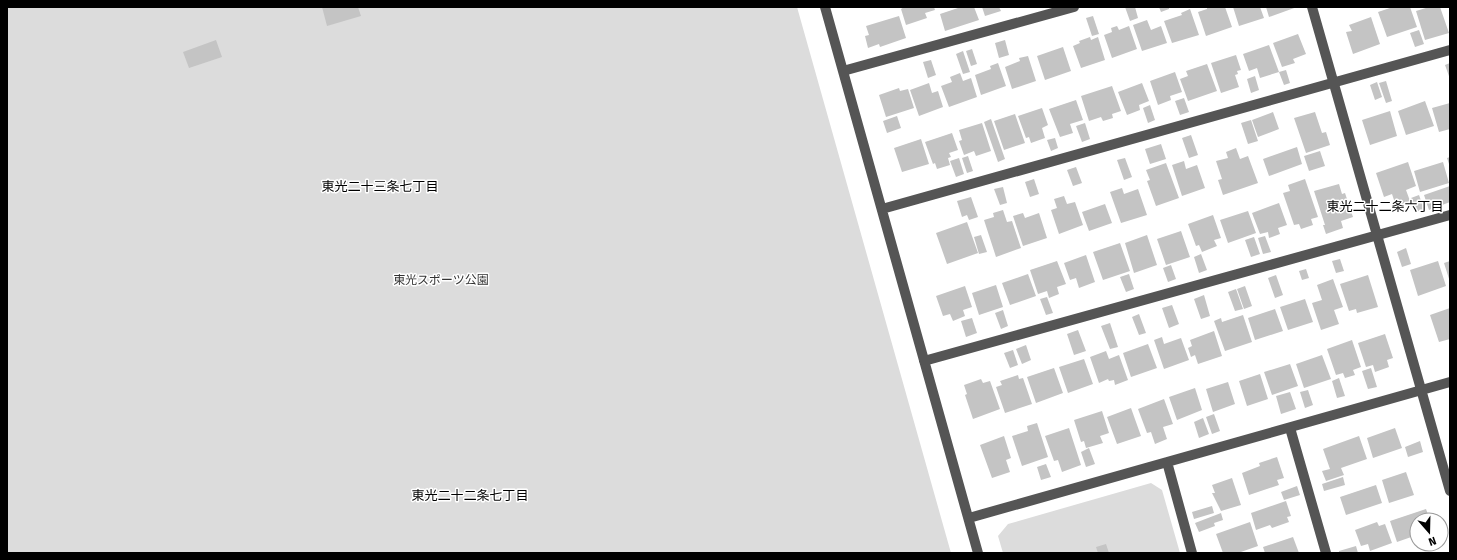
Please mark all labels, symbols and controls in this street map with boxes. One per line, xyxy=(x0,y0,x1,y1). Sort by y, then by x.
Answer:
district label: 東光二十三条七丁目 xyxy=(321,179,439,194)
district label: 東光二十二条六丁目 xyxy=(1326,199,1444,214)
park label: 東光スポーツ公園 xyxy=(393,273,489,287)
district label: 東光二十二条七丁目 xyxy=(411,488,529,503)
north arrow xyxy=(1409,512,1449,552)
text: N xyxy=(1427,534,1438,548)

